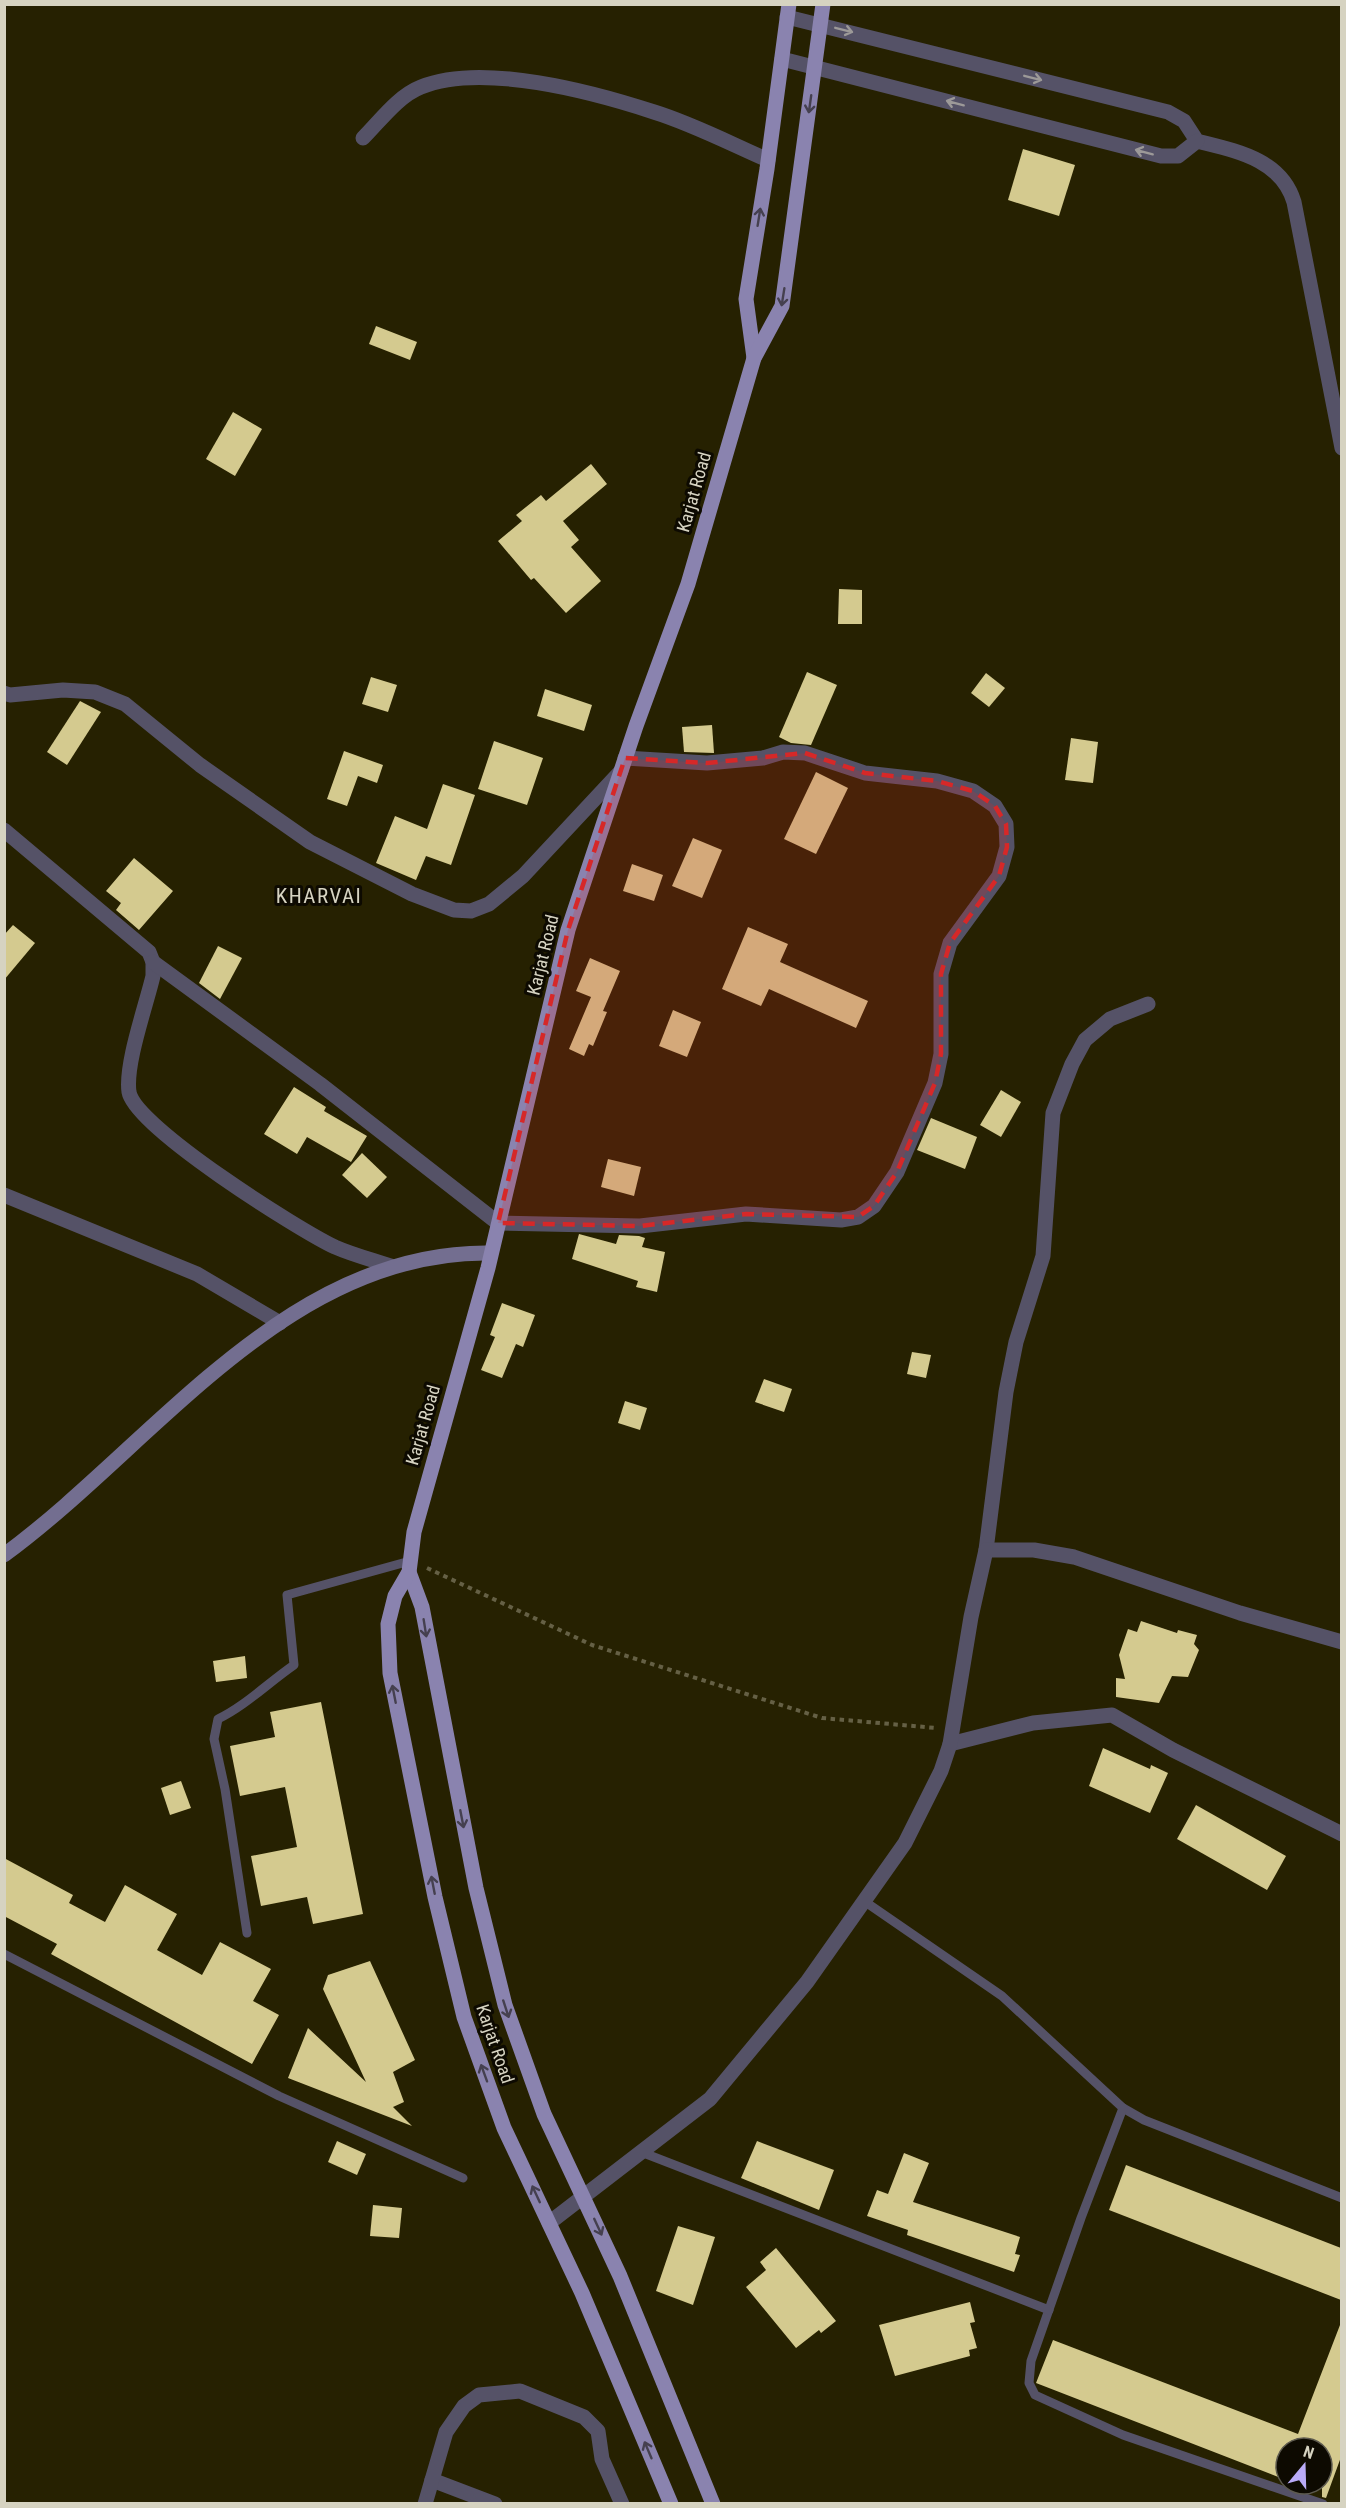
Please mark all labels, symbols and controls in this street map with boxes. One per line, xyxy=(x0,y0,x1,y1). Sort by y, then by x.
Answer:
one-way arrow xyxy=(835,25,854,36)
one-way arrow xyxy=(1024,72,1043,84)
one-way arrow xyxy=(805,94,816,114)
one-way arrow xyxy=(946,97,965,108)
one-way arrow xyxy=(1135,146,1154,157)
one-way arrow xyxy=(754,208,765,228)
one-way arrow xyxy=(778,287,789,307)
street label: Karjat Road xyxy=(672,449,715,534)
district label: KHARVAI xyxy=(276,884,362,908)
street label: Karjat Road xyxy=(522,912,563,997)
street label: Karjat Road xyxy=(401,1382,444,1467)
one-way arrow xyxy=(420,1617,431,1637)
one-way arrow xyxy=(388,1685,399,1705)
one-way arrow xyxy=(457,1809,468,1828)
one-way arrow xyxy=(427,1876,438,1896)
one-way arrow xyxy=(502,1999,513,2018)
street label: Karjat Road xyxy=(472,2002,519,2086)
one-way arrow xyxy=(478,2064,489,2083)
one-way arrow xyxy=(529,2186,541,2204)
one-way arrow xyxy=(592,2218,604,2236)
north arrow xyxy=(1274,2436,1334,2496)
one-way arrow xyxy=(642,2441,653,2459)
text: N xyxy=(1301,2442,1316,2463)

